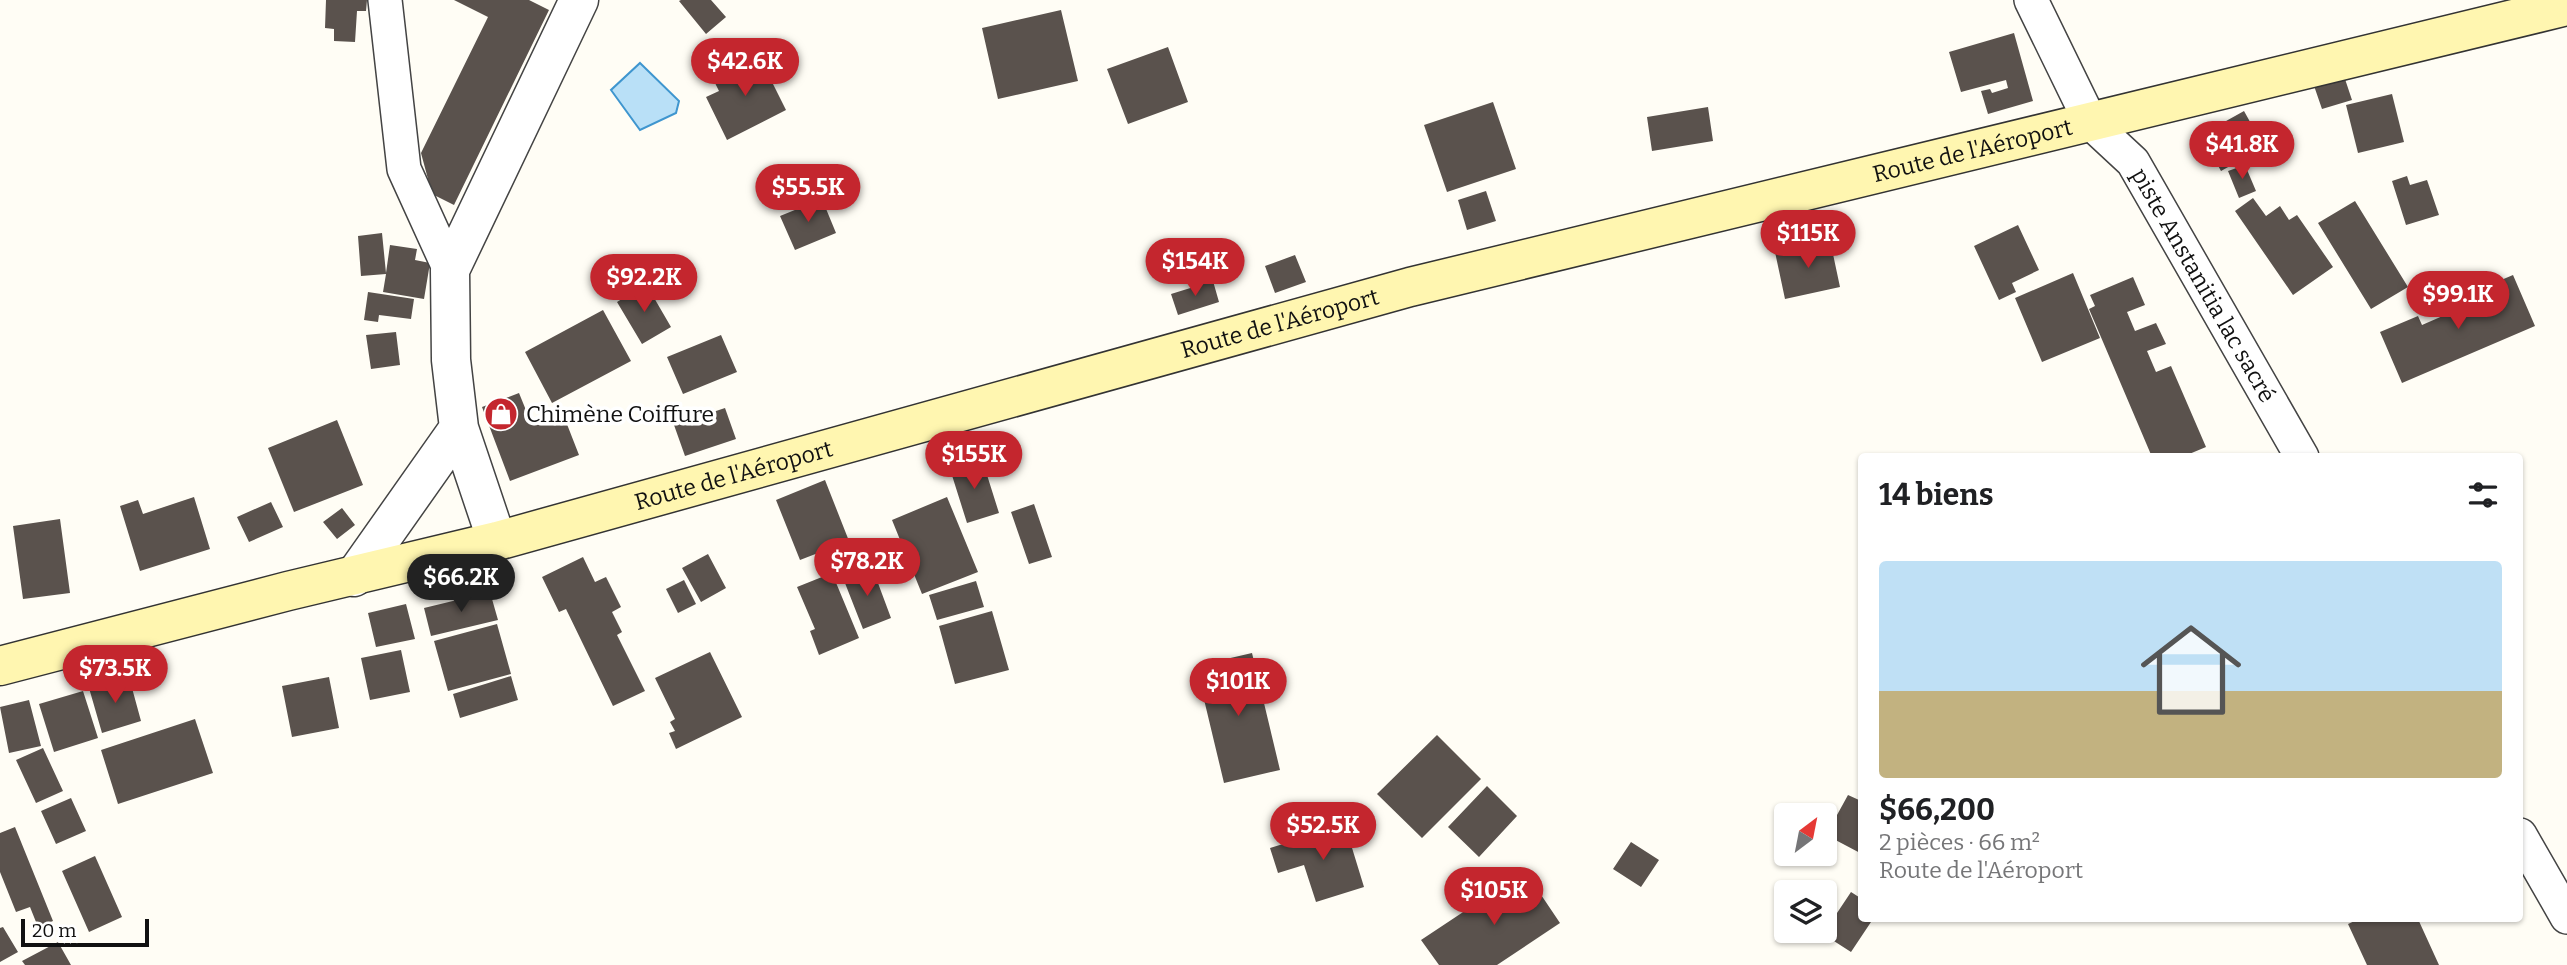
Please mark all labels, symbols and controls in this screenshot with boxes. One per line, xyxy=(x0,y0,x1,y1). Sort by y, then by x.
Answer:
pin: $42.6K xyxy=(688,38,802,98)
text: $42.6K xyxy=(707,47,783,75)
street label: Route de l'Aéroport xyxy=(1870,113,2075,188)
pin: $41.8K xyxy=(2185,122,2299,181)
text: $41.8K xyxy=(2205,130,2279,158)
street label: piste Anstanitia lac sacré xyxy=(2125,163,2282,407)
pin: $55.5K xyxy=(751,164,865,224)
text: $55.5K xyxy=(771,173,845,201)
pin: $115K xyxy=(1759,210,1857,270)
text: $115K xyxy=(1777,219,1839,247)
pin: $154K xyxy=(1146,238,1244,298)
text: $154K xyxy=(1162,247,1228,275)
pin: $92.2K xyxy=(587,254,701,314)
text: $92.2K xyxy=(606,263,682,291)
pin: $99.1K xyxy=(2401,272,2515,331)
text: $99.1K xyxy=(2422,280,2494,308)
street label: Route de l'Aéroport xyxy=(1178,282,1382,364)
shop icon: Chimène Coiffure xyxy=(482,395,520,433)
place label: Chimène Coiffure xyxy=(526,400,714,428)
pin: $155K xyxy=(925,432,1023,491)
street label: Route de l'Aéroport xyxy=(631,434,836,516)
text: $155K xyxy=(941,440,1007,468)
icon: filters xyxy=(2464,476,2502,514)
text: 14 biens xyxy=(1879,477,1993,513)
pin: $78.2K xyxy=(810,538,924,598)
text: $78.2K xyxy=(830,547,904,575)
pin: $66.2K xyxy=(404,554,518,614)
text: $66.2K xyxy=(423,563,499,591)
icon: home xyxy=(2128,607,2254,733)
pin: $73.5K xyxy=(58,646,172,705)
text: $73.5K xyxy=(79,654,151,682)
pin: $101K xyxy=(1189,658,1287,718)
text: $101K xyxy=(1206,667,1270,695)
text: $66,200 xyxy=(1879,792,1995,828)
pin: $52.5K xyxy=(1266,802,1380,862)
north arrow xyxy=(1774,803,1838,866)
map controls xyxy=(1774,803,1837,943)
text: $52.5K xyxy=(1286,811,1360,839)
text: 2 pièces · 66 m² xyxy=(1879,828,2040,856)
text: Route de l'Aéroport xyxy=(1879,856,2083,884)
pin: $105K xyxy=(1445,867,1543,927)
text: $105K xyxy=(1460,876,1528,904)
button: layers xyxy=(1774,880,1837,943)
scale bar xyxy=(21,916,149,948)
text: 20 m xyxy=(32,919,76,942)

